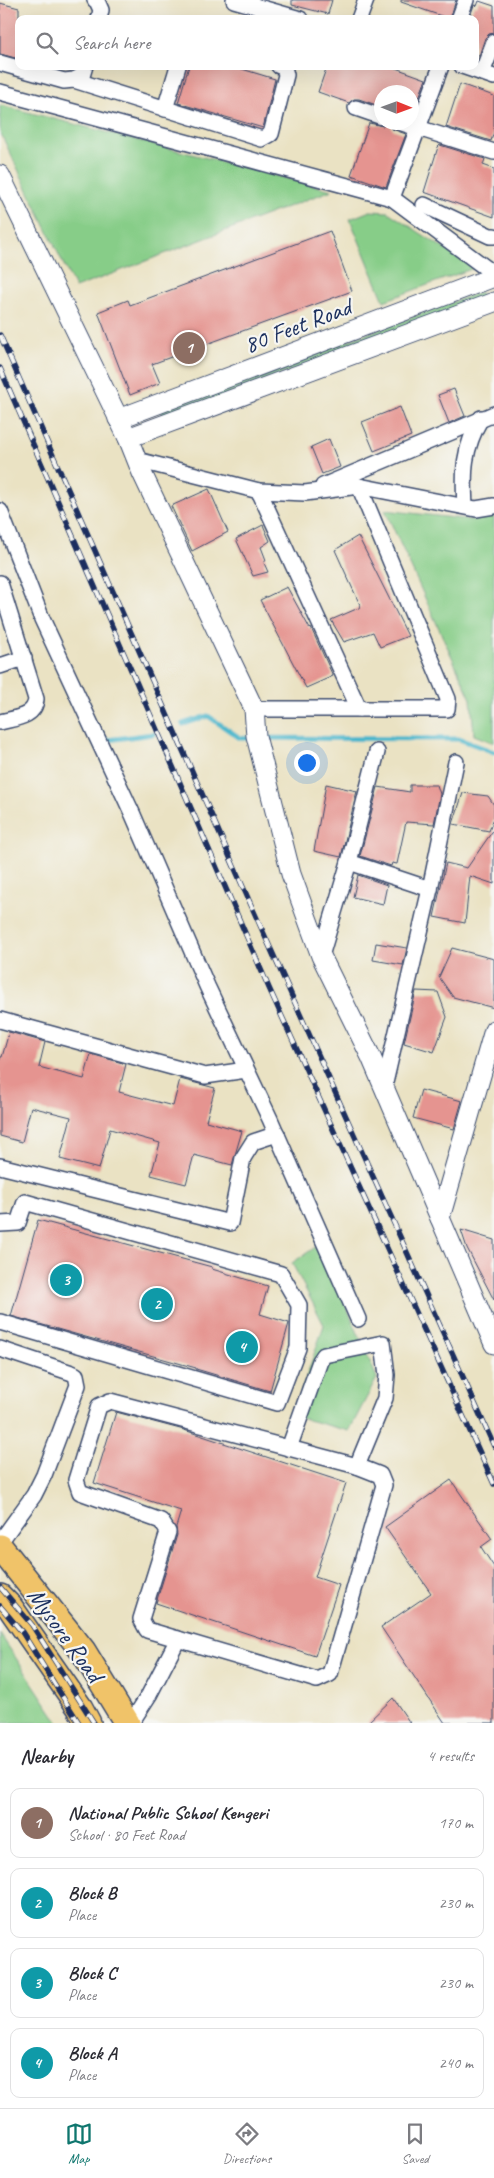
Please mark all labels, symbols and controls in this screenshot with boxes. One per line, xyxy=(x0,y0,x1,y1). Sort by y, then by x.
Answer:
search box xyxy=(15,15,479,70)
icon: search xyxy=(33,29,61,57)
text: Search here xyxy=(73,31,150,55)
north arrow xyxy=(374,85,419,130)
street label: 80 Feet Road xyxy=(239,289,359,361)
pin: 1 xyxy=(173,329,205,367)
your location xyxy=(294,750,320,776)
pin: 3 xyxy=(50,1261,82,1299)
pin: 2 xyxy=(141,1285,173,1323)
pin: 4 xyxy=(226,1328,258,1366)
street label: Mysore Road xyxy=(20,1581,113,1692)
text: Nearby xyxy=(20,1743,73,1769)
text: 4 results xyxy=(427,1746,474,1766)
text: National Public School Kengeri xyxy=(68,1801,268,1825)
text: 1 xyxy=(33,1813,41,1833)
text: 170 m xyxy=(439,1813,473,1833)
text: School · 80 Feet Road xyxy=(68,1825,185,1845)
text: Block B xyxy=(68,1881,117,1905)
text: 2 xyxy=(33,1893,41,1913)
text: 230 m xyxy=(439,1893,473,1913)
text: Place xyxy=(68,1905,96,1925)
text: Block C xyxy=(68,1961,116,1985)
text: 3 xyxy=(33,1973,41,1993)
text: 230 m xyxy=(439,1973,473,1993)
text: Place xyxy=(68,1985,96,2005)
text: Block A xyxy=(68,2041,117,2065)
text: 4 xyxy=(33,2053,41,2073)
text: 240 m xyxy=(439,2053,473,2073)
text: Place xyxy=(68,2065,96,2085)
tab: Map xyxy=(65,2120,93,2167)
tab: Directions xyxy=(223,2120,271,2167)
tab: Saved xyxy=(401,2120,429,2167)

